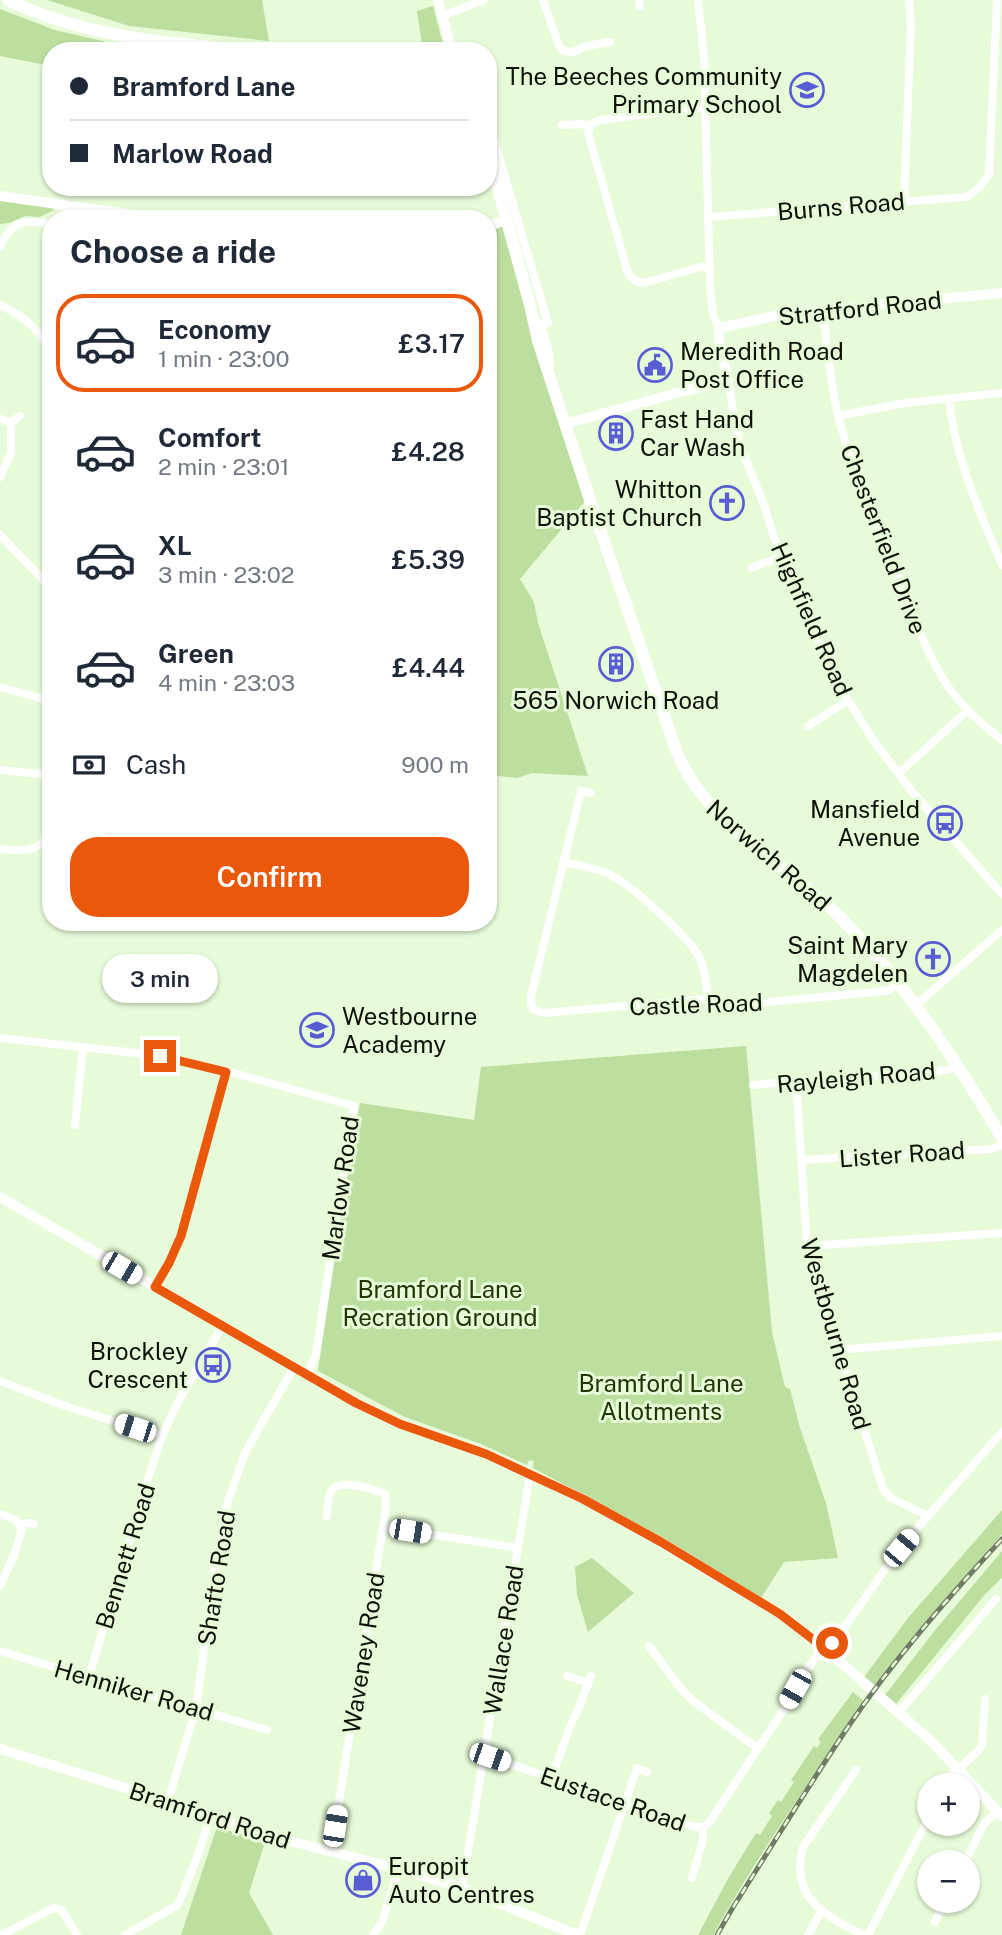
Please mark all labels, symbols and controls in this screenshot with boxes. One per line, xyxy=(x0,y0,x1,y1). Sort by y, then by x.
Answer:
place label: The Beeches Community Primary School xyxy=(506,62,782,118)
text: Bramford Lane xyxy=(112,71,296,102)
school or university icon: The Beeches Community Primary School xyxy=(788,71,826,109)
text: Marlow Road xyxy=(112,138,273,169)
street label: Burns Road xyxy=(776,186,906,226)
text: Choose a ride xyxy=(70,233,276,270)
street label: Stratford Road xyxy=(777,285,943,331)
icon: car xyxy=(74,312,137,375)
text: Economy xyxy=(158,314,271,345)
text: £3.17 xyxy=(398,328,465,359)
place label: Meredith Road Post Office xyxy=(680,337,844,393)
text: 1 min · 23:00 xyxy=(158,345,290,372)
public building icon: Meredith Road Post Office xyxy=(636,346,674,384)
place label: Fast Hand Car Wash xyxy=(640,405,754,461)
building icon: Fast Hand Car Wash xyxy=(597,414,635,452)
icon: car xyxy=(74,420,137,483)
text: Comfort xyxy=(158,422,261,453)
text: £4.28 xyxy=(392,436,465,467)
street label: Chesterfield Drive xyxy=(835,440,933,638)
text: 2 min · 23:01 xyxy=(158,453,289,480)
place label: Whitton Baptist Church xyxy=(536,475,702,531)
church icon: Whitton Baptist Church xyxy=(708,484,746,522)
icon: car xyxy=(74,528,137,591)
text: XL xyxy=(158,530,192,561)
street label: Highfield Road xyxy=(766,538,858,700)
text: £5.39 xyxy=(391,544,465,575)
text: 3 min · 23:02 xyxy=(158,561,295,588)
icon: car xyxy=(74,636,137,699)
text: Green xyxy=(158,638,234,669)
building icon: 565 Norwich Road xyxy=(597,645,635,683)
text: £4.44 xyxy=(392,652,465,683)
text: 4 min · 23:03 xyxy=(158,669,295,696)
place label: 565 Norwich Road xyxy=(513,686,719,714)
icon: cash xyxy=(70,746,108,784)
text: Cash xyxy=(126,749,186,780)
text: 900 m xyxy=(401,751,469,778)
street label: Norwich Road xyxy=(701,794,837,916)
place label: Mansfield Avenue xyxy=(810,795,920,851)
bus stop icon: Mansfield Avenue xyxy=(926,804,964,842)
button: Confirm xyxy=(70,837,469,917)
place label: Saint Mary Magdelen xyxy=(787,931,908,987)
church icon: Saint Mary Magdelen xyxy=(914,940,952,978)
callout: 3 min xyxy=(102,954,218,1004)
text: 3 min xyxy=(130,965,190,992)
street label: Castle Road xyxy=(629,988,763,1020)
place label: Westbourne Academy xyxy=(342,1002,477,1058)
school or university icon: Westbourne Academy xyxy=(298,1011,336,1049)
route end xyxy=(144,1040,176,1072)
street label: Rayleigh Road xyxy=(775,1056,937,1098)
street label: Marlow Road xyxy=(316,1114,364,1262)
street label: Lister Road xyxy=(838,1136,966,1172)
street label: Westbourne Road xyxy=(795,1235,877,1433)
car xyxy=(99,1248,146,1288)
park label: Bramford Lane Recration Ground xyxy=(342,1275,538,1331)
place label: Brockley Crescent xyxy=(87,1337,188,1393)
bus stop icon: Brockley Crescent xyxy=(194,1346,232,1384)
park label: Bramford Lane Allotments xyxy=(578,1369,744,1425)
car xyxy=(112,1412,159,1444)
street label: Bennett Road xyxy=(90,1480,160,1632)
street label: Shafto Road xyxy=(191,1508,241,1648)
car xyxy=(388,1517,433,1545)
car xyxy=(880,1525,923,1571)
street label: Wallace Road xyxy=(477,1563,529,1717)
street label: Waveney Road xyxy=(336,1570,390,1736)
route start xyxy=(816,1627,848,1659)
street label: Henniker Road xyxy=(51,1654,217,1726)
car xyxy=(776,1666,815,1712)
car xyxy=(467,1740,514,1774)
street label: Eustace Road xyxy=(537,1761,689,1837)
map controls xyxy=(917,1773,980,1913)
button: + xyxy=(917,1773,980,1836)
street label: Bramford Road xyxy=(126,1776,294,1854)
car xyxy=(322,1804,349,1848)
button: − xyxy=(917,1850,980,1913)
place label: Europit Auto Centres xyxy=(388,1852,535,1908)
shop icon: Europit Auto Centres xyxy=(344,1861,382,1899)

